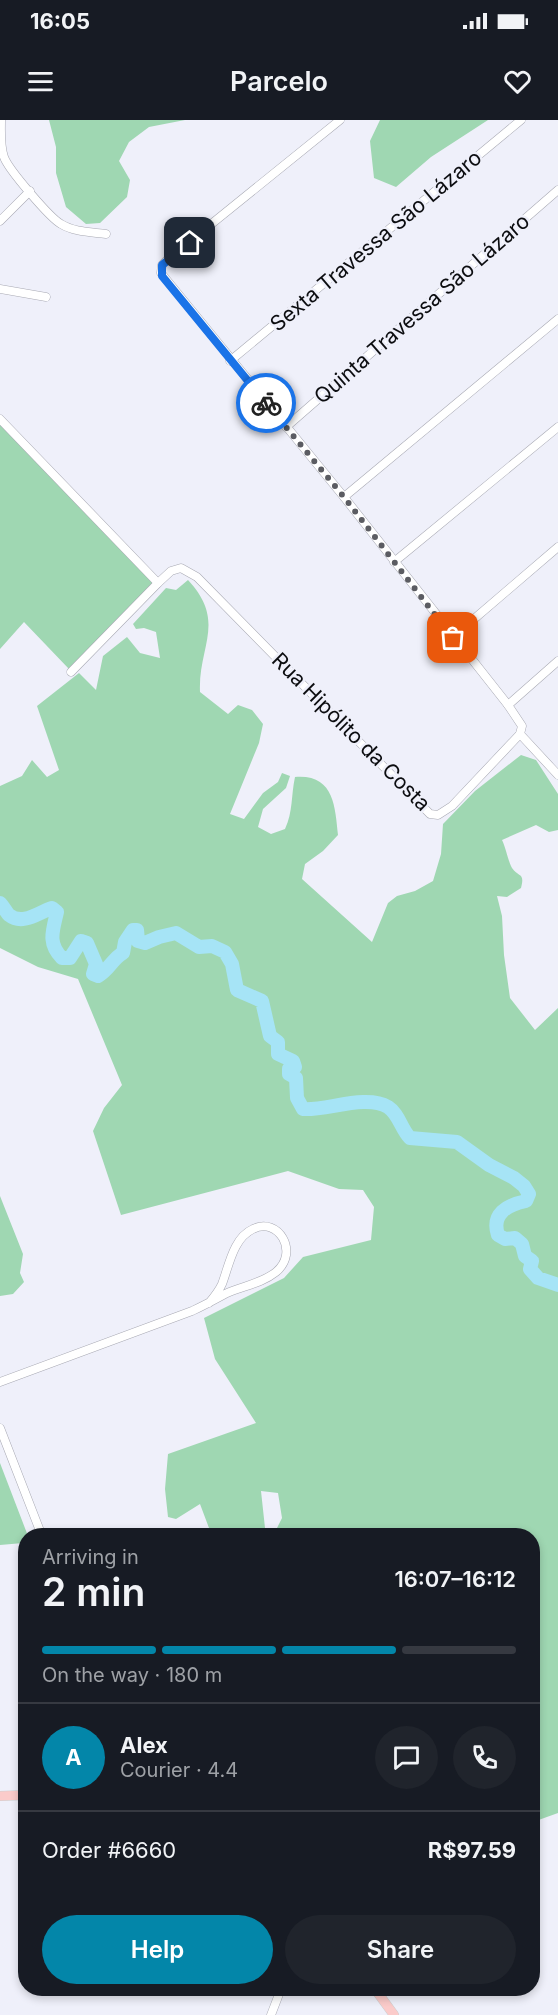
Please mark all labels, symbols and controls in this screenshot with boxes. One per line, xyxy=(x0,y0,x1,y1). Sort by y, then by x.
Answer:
text: 16:05 xyxy=(30,8,90,34)
icon: menu xyxy=(24,65,57,98)
text: Parcelo xyxy=(230,65,328,98)
icon: heart xyxy=(501,65,534,98)
street label: Sexta Travessa São Lázaro xyxy=(265,145,486,336)
street label: Quinta Travessa São Lázaro xyxy=(309,208,534,409)
pin xyxy=(164,217,215,268)
icon: home xyxy=(173,226,206,259)
courier xyxy=(236,373,296,433)
icon: bike xyxy=(250,387,283,420)
pin xyxy=(427,612,478,663)
icon: bag xyxy=(436,621,469,654)
street label: Rua Hipólito da Costa xyxy=(267,647,436,816)
text: Arriving in xyxy=(42,1545,139,1569)
text: 16:07–16:12 xyxy=(394,1566,516,1592)
text: 2 min xyxy=(42,1568,145,1615)
text: On the way · 180 m xyxy=(42,1663,222,1687)
button: chat xyxy=(375,1726,438,1789)
button: phone xyxy=(453,1726,516,1789)
text: Alex xyxy=(120,1732,168,1758)
text: A xyxy=(65,1744,82,1770)
text: Courier · 4.4 xyxy=(120,1758,238,1782)
text: Order #6660 xyxy=(42,1837,176,1863)
text: R$97.59 xyxy=(428,1837,516,1863)
button: Help xyxy=(42,1915,273,1984)
button: Share xyxy=(285,1915,516,1984)

